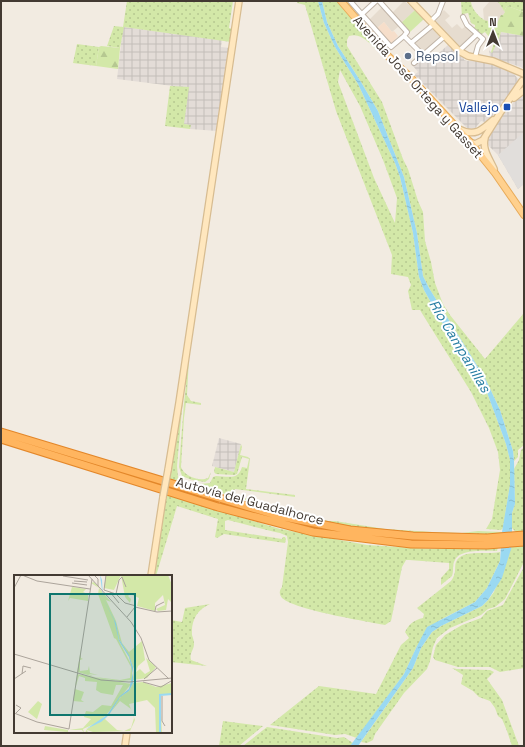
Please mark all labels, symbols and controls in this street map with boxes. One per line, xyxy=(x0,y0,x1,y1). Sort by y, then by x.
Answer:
street label: Avenida José Ortega y Gasset xyxy=(349,12,487,162)
north arrow xyxy=(473,12,513,52)
text: N xyxy=(489,15,497,29)
place label: Repsol xyxy=(416,48,458,65)
marker: Repsol xyxy=(403,51,413,61)
place label: Vallejo xyxy=(459,99,499,116)
marker: Vallejo xyxy=(502,102,512,112)
water label: Río Campanillas xyxy=(425,296,495,396)
street label: Autovía del Guadalhorce xyxy=(174,473,326,529)
inset map xyxy=(14,575,172,733)

